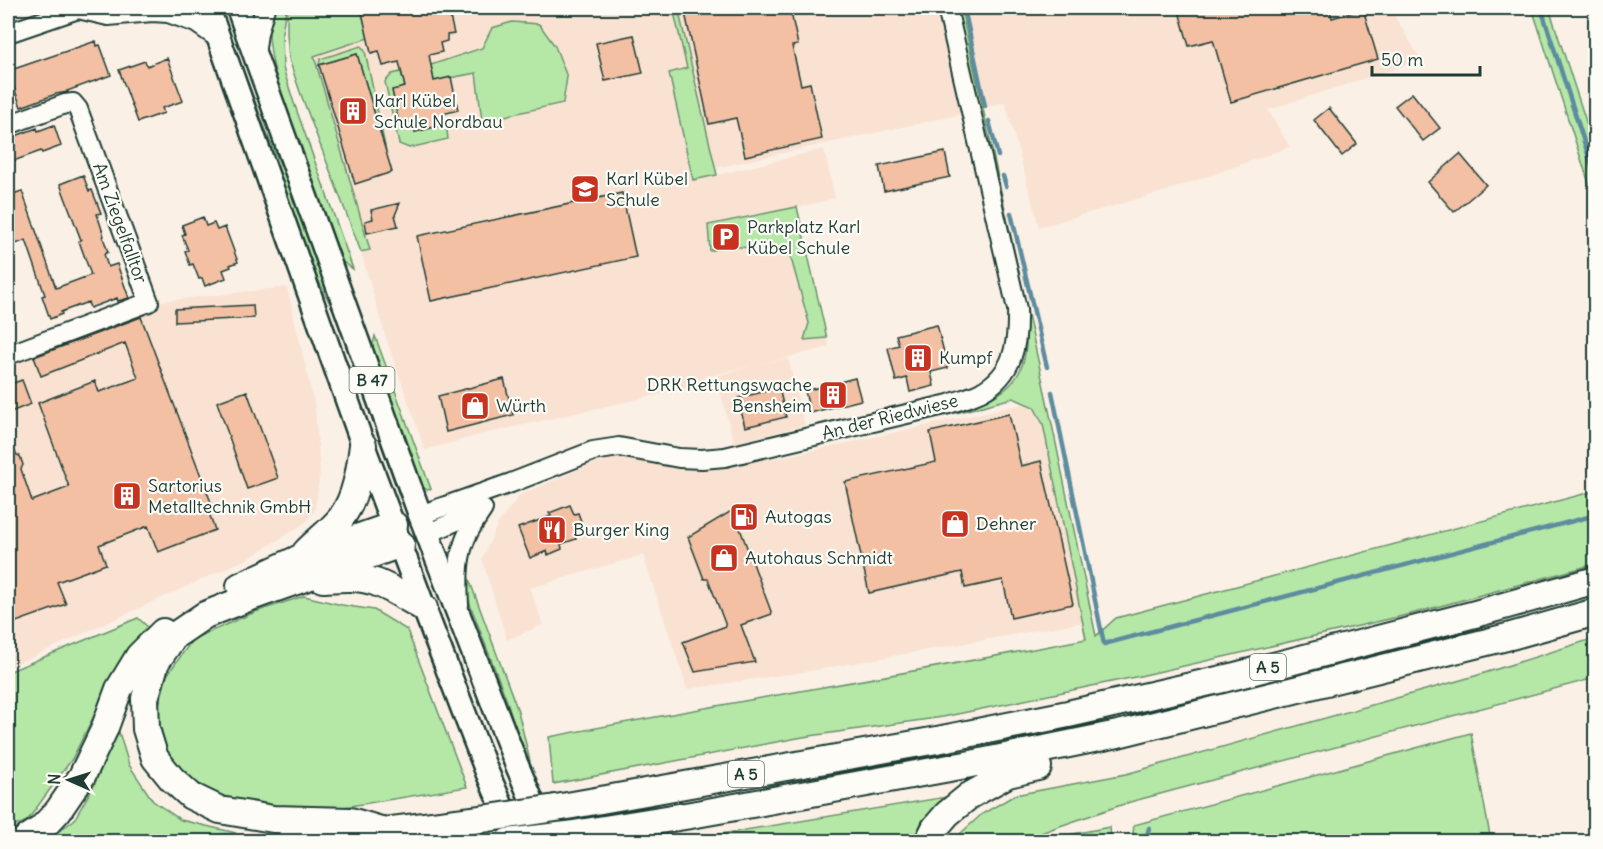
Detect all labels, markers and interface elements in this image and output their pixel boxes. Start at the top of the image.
scale bar [1372,39,1480,77]
text: 50 m [1381,48,1423,71]
place label: Karl Kübel Schule Nordbau [374,89,503,133]
building icon: Karl Kübel Schule Nordbau [337,95,369,127]
street label: Am Ziegelfalltor [88,159,153,287]
place label: Karl Kübel Schule [606,167,688,211]
school or university icon: Karl Kübel Schule [569,173,601,205]
place label: Parkplatz Karl Kübel Schule [747,215,860,259]
parking icon: Parkplatz Karl Kübel Schule [710,221,742,253]
building icon: Kumpf [902,342,934,374]
place label: Kumpf [939,346,993,369]
road number: B 47 [350,367,394,393]
place label: DRK Rettungswache Bensheim [647,373,812,417]
building icon: DRK Rettungswache Bensheim [817,379,849,411]
street label: An der Riedwiese [819,388,960,445]
shop icon: Würth [459,390,491,422]
place label: Würth [496,394,546,417]
place label: Sartorius Metalltechnik GmbH [148,474,311,518]
building icon: Sartorius Metalltechnik GmbH [111,480,143,512]
fuel station icon: Autogas [728,501,760,533]
place label: Autogas [765,505,832,528]
shop icon: Dehner [939,508,971,540]
place label: Dehner [976,512,1037,535]
restaurant icon: Burger King [536,514,568,546]
place label: Burger King [573,518,669,541]
shop icon: Autohaus Schmidt [708,542,740,574]
place label: Autohaus Schmidt [745,546,893,569]
road number: A 5 [1250,654,1286,680]
north arrow [39,750,99,810]
road number: A 5 [728,761,764,787]
text: N [44,773,64,785]

